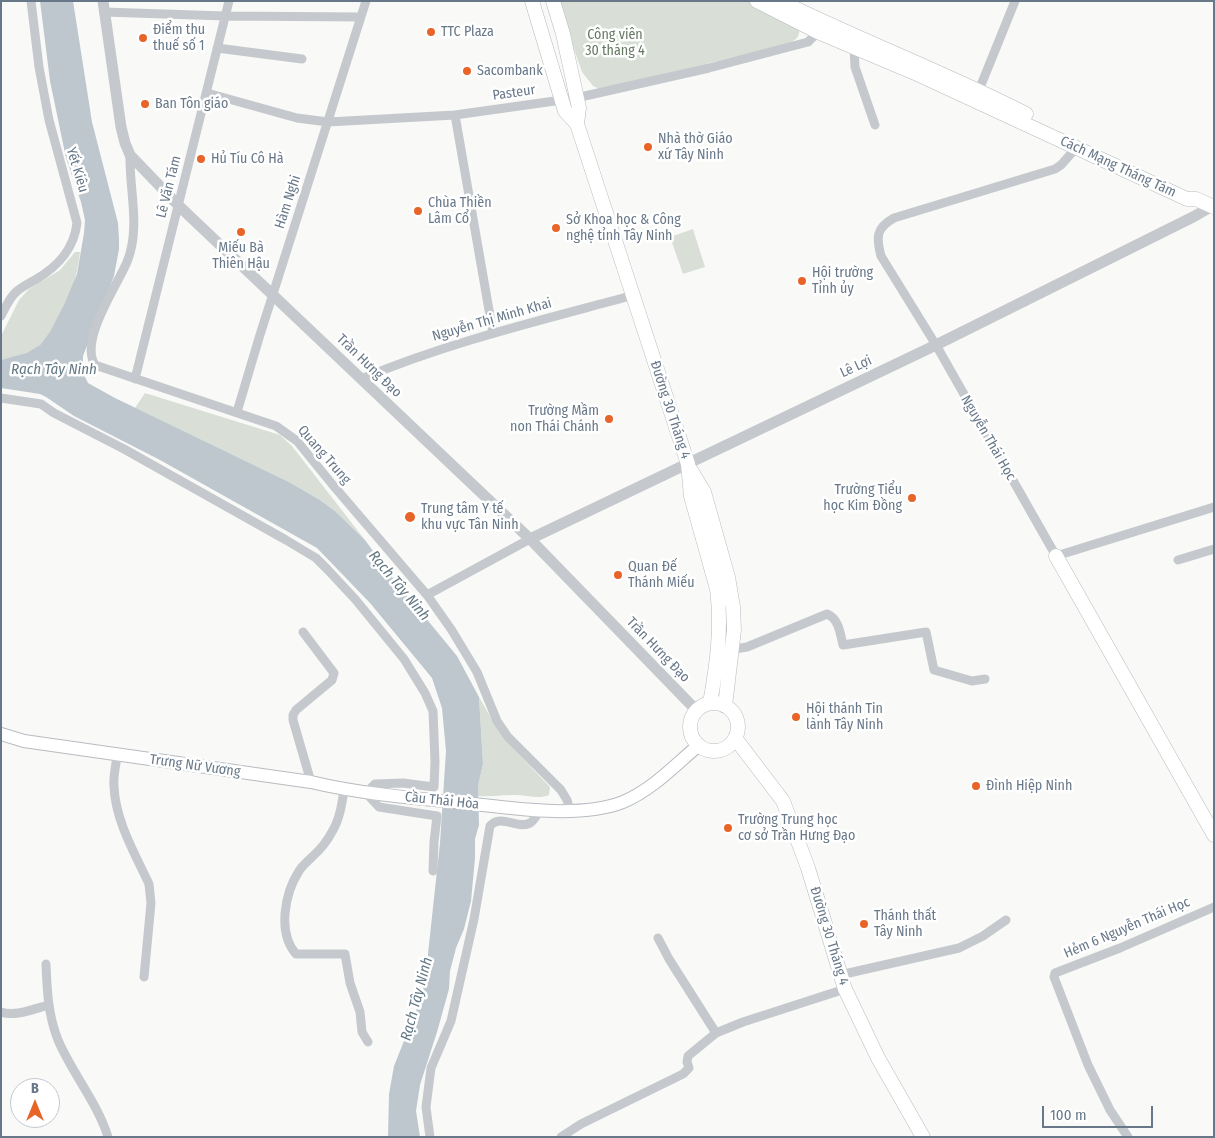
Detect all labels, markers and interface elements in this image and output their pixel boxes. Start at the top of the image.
place label: Điểm thu thuế số 1 [153,22,205,54]
place label: TTC Plaza [441,24,494,40]
marker: TTC Plaza [425,26,437,38]
park label: Công viên 30 tháng 4 [585,27,645,59]
marker: Điểm thu thuế số 1 [137,32,149,44]
place label: Sacombank [477,63,543,79]
marker: Sacombank [461,65,473,77]
street label: Pasteur [492,82,536,104]
place label: Ban Tôn giáo [155,96,228,112]
marker: Ban Tôn giáo [139,98,151,110]
place label: Nhà thờ Giáo xứ Tây Ninh [658,131,733,164]
street label: Cách Mạng Tháng Tám [1057,133,1179,201]
marker: Nhà thờ Giáo xứ Tây Ninh [642,141,654,153]
street label: Yết Kiêu [62,146,92,194]
place label: Hủ Tíu Cô Hà [211,151,284,167]
marker: Hủ Tíu Cô Hà [195,153,207,165]
street label: Lê Văn Tám [153,154,185,220]
street label: Hàm Nghi [271,173,305,231]
place label: Chùa Thiền Lâm Cổ [428,195,492,228]
marker: Chùa Thiền Lâm Cổ [412,205,424,217]
place label: Sở Khoa học & Công nghệ tỉnh Tây Ninh [566,212,681,244]
marker: Sở Khoa học & Công nghệ tỉnh Tây Ninh [550,222,562,234]
marker: Miếu Bà Thiên Hậu [235,226,247,238]
place label: Miếu Bà Thiên Hậu [212,240,270,272]
place label: Hội trường Tỉnh ủy [812,265,873,298]
marker: Hội trường Tỉnh ủy [796,275,808,287]
street label: Nguyễn Thị Minh Khai [430,295,554,345]
street label: Trần Hưng Đạo [333,331,405,401]
street label: Lê Lợi [837,352,875,382]
street label: Đường 30 Tháng 4 [646,359,694,461]
water label: Rạch Tây Ninh [11,361,97,379]
street label: Nguyễn Thái Học [957,392,1019,484]
place label: Trường Mầm non Thái Chánh [510,403,599,436]
marker: Trường Mầm non Thái Chánh [603,413,615,425]
street label: Quang Trung [294,422,354,488]
place label: Trường Tiểu học Kim Đồng [823,482,902,514]
marker: Trường Tiểu học Kim Đồng [906,492,918,504]
place label: Trung tâm Y tế khu vực Tân Ninh [421,501,519,534]
marker: Trung tâm Y tế khu vực Tân Ninh [403,510,417,524]
water label: Rạch Tây Ninh [365,547,433,625]
place label: Quan Đế Thánh Miếu [628,559,694,592]
marker: Quan Đế Thánh Miếu [612,569,624,581]
street label: Trần Hưng Đạo [623,614,693,686]
place label: Hội thánh Tin lành Tây Ninh [806,701,883,734]
marker: Hội thánh Tin lành Tây Ninh [790,711,802,723]
street label: Trưng Nữ Vương [149,751,241,781]
place label: Đình Hiệp Ninh [986,778,1072,794]
marker: Đình Hiệp Ninh [970,780,982,792]
street label: Cầu Thái Hòa [404,789,480,813]
place label: Trường Trung học cơ sở Trần Hưng Đạo [738,812,855,844]
marker: Trường Trung học cơ sở Trần Hưng Đạo [722,822,734,834]
street label: Đường 30 Tháng 4 [806,885,852,987]
street label: Hẻm 6 Nguyễn Thái Học [1062,894,1192,962]
place label: Thánh thất Tây Ninh [874,908,936,940]
marker: Thánh thất Tây Ninh [858,918,870,930]
water label: Rạch Tây Ninh [397,955,437,1043]
north arrow [10,1078,60,1128]
text: B [31,1080,39,1097]
scale bar [1045,1096,1156,1128]
text: 100 m [1050,1106,1087,1124]

